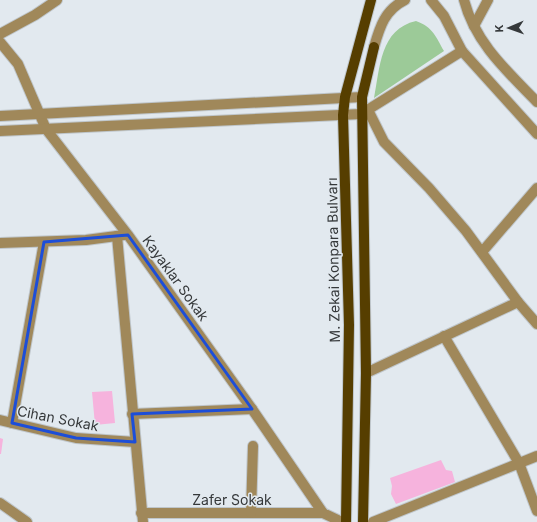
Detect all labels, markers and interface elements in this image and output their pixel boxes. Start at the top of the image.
north arrow [489,8,529,48]
text: K [492,24,506,33]
street label: M. Zekai Konpara Bulvarı [323,177,343,343]
street label: Kayaklar Sokak [139,232,213,324]
street label: Cihan Sokak [16,402,100,434]
street label: Zafer Sokak [192,491,272,508]

